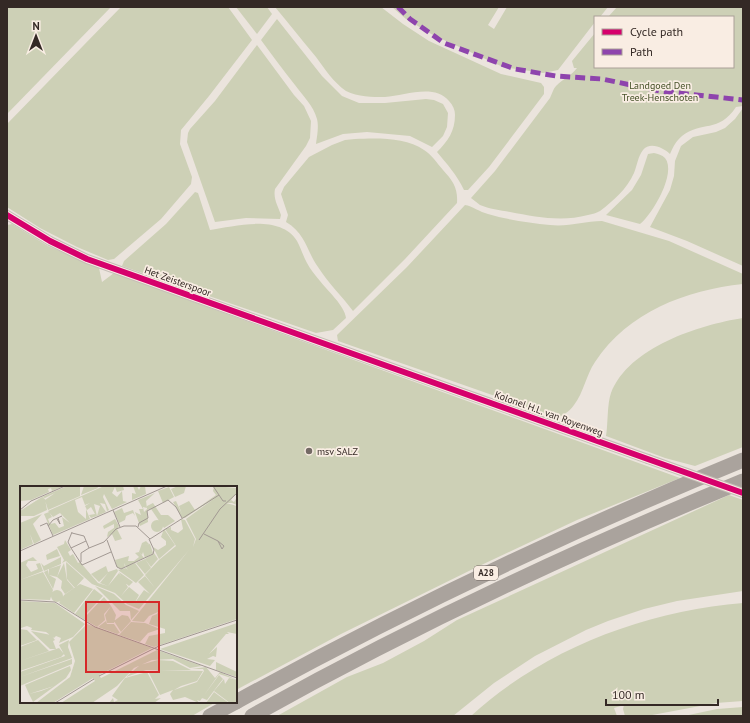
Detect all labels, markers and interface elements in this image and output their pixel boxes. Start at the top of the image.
north arrow [16,16,56,56]
legend [594,16,734,68]
text: N [32,19,40,33]
text: Cycle path [630,24,683,39]
text: Path [630,44,653,59]
park label: Landgoed Den Treek-Henschoten [622,79,698,104]
street label: Het Zeisterspoor [143,263,214,300]
street label: Kolonel H.L. van Royenweg [493,388,605,439]
place label: msv SALZ [317,445,358,458]
marker: msv SALZ [304,446,314,456]
inset map [20,486,237,703]
road number: A28 [474,566,498,580]
scale bar [606,681,718,707]
text: 100 m [612,687,645,702]

